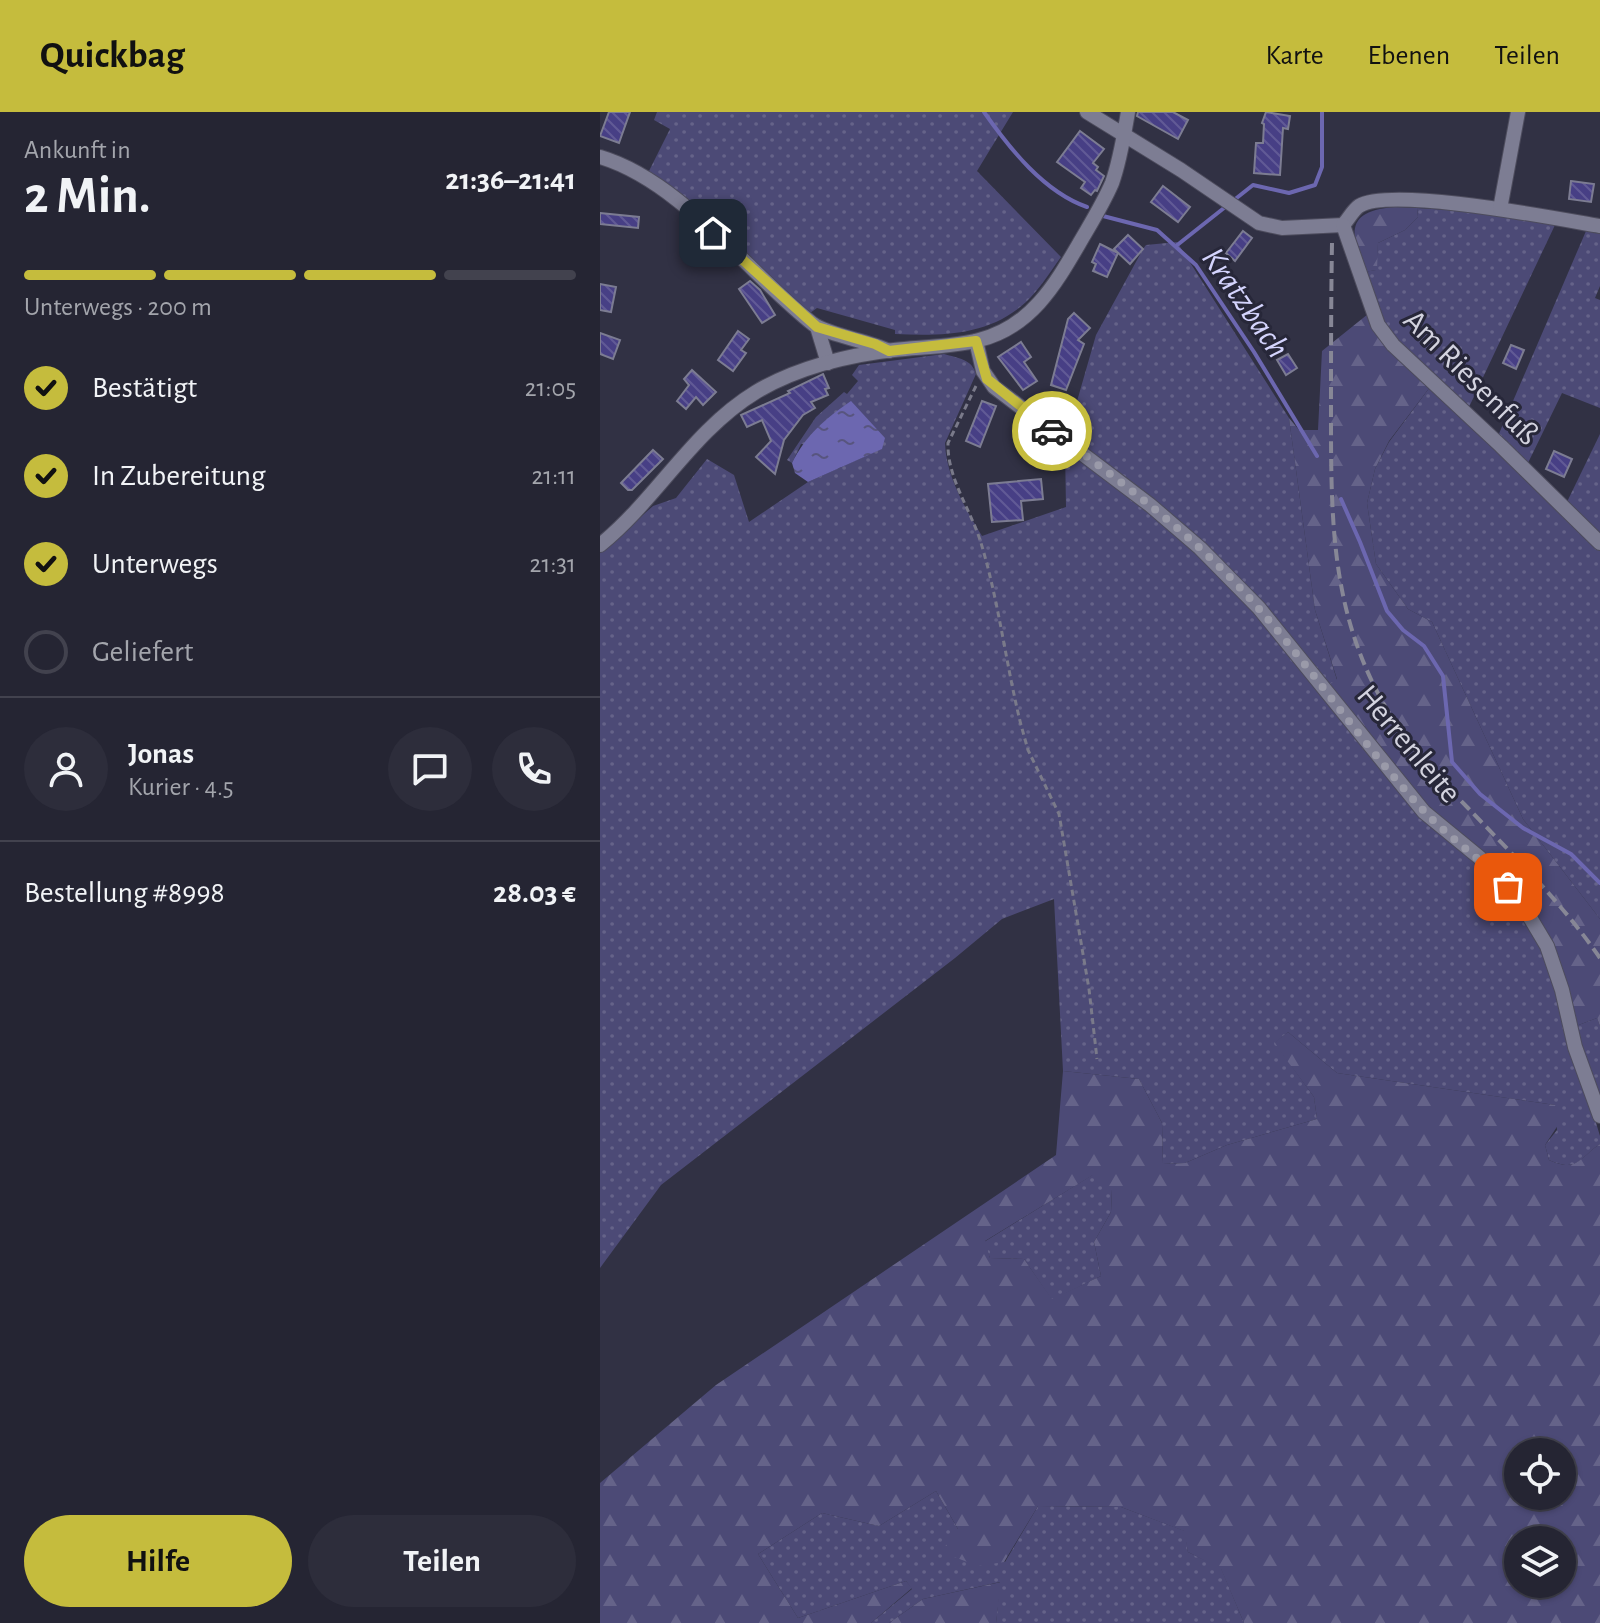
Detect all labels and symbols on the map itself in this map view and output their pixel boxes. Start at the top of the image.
pin [679,199,747,267]
water label: Kratzbach [1195,242,1295,364]
street label: Am Riesenfuß [1398,304,1544,450]
courier [1012,391,1092,471]
street label: Herrenleite [1351,679,1467,809]
pin [1474,853,1542,921]

